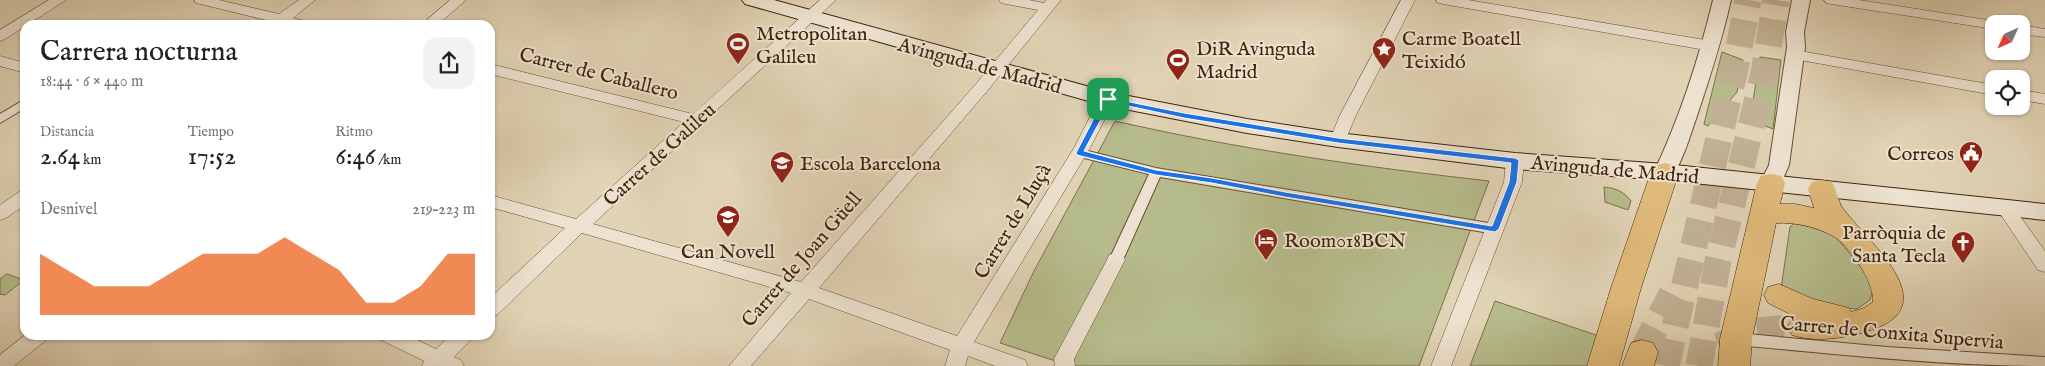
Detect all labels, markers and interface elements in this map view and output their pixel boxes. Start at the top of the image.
north arrow [1985,15,2030,60]
map controls [1985,15,2030,115]
place label: Metropolitan Galileu [756,22,868,70]
place label: Carme Boatell Teixidó [1402,27,1521,75]
sports icon: Metropolitan Galileu [725,31,751,65]
street label: Avinguda de Madrid [894,32,1065,100]
text: Carrera nocturna [40,35,237,70]
place icon: Carme Boatell Teixidó [1371,36,1397,70]
button: share [423,37,475,89]
place label: DiR Avinguda Madrid [1196,37,1316,85]
street label: Carrer de Caballero [516,43,681,106]
sports icon: DiR Avinguda Madrid [1165,47,1191,81]
button: locate [1985,70,2030,115]
text: 18:44 · 6 × 440 m [40,72,143,92]
pin [1087,78,1129,120]
icon: arrive [1094,85,1122,113]
street label: Carrer de Galileu [598,98,722,212]
text: Distancia [40,123,94,141]
text: Tiempo [188,123,234,141]
text: Ritmo [335,123,373,141]
public building icon: Correos [1958,140,1984,174]
text: 2.64 [40,141,80,173]
text: 17:52 [188,141,236,173]
text: 6:46 [335,141,375,173]
place label: Correos [1887,142,1954,167]
school or university icon: Escola Barcelona [769,150,795,184]
text: km [80,151,101,169]
text: /km [375,151,401,169]
street label: Avinguda de Madrid [1529,151,1700,190]
place label: Escola Barcelona [800,152,941,177]
street label: Carrer de Lluçà [969,159,1058,284]
street label: Carrer de Joan Güell [737,187,868,333]
text: Desnivel [40,200,97,220]
text: 219–223 m [412,200,475,220]
school or university icon: Can Novell [715,204,741,238]
place label: Parròquia de Santa Tecla [1842,221,1946,269]
hotel icon: Room018BCN [1253,227,1279,261]
place label: Room018BCN [1284,229,1406,254]
church icon: Parròquia de Santa Tecla [1950,230,1976,264]
place label: Can Novell [681,240,776,265]
street label: Carrer de Conxita Supervia [1779,311,2005,356]

